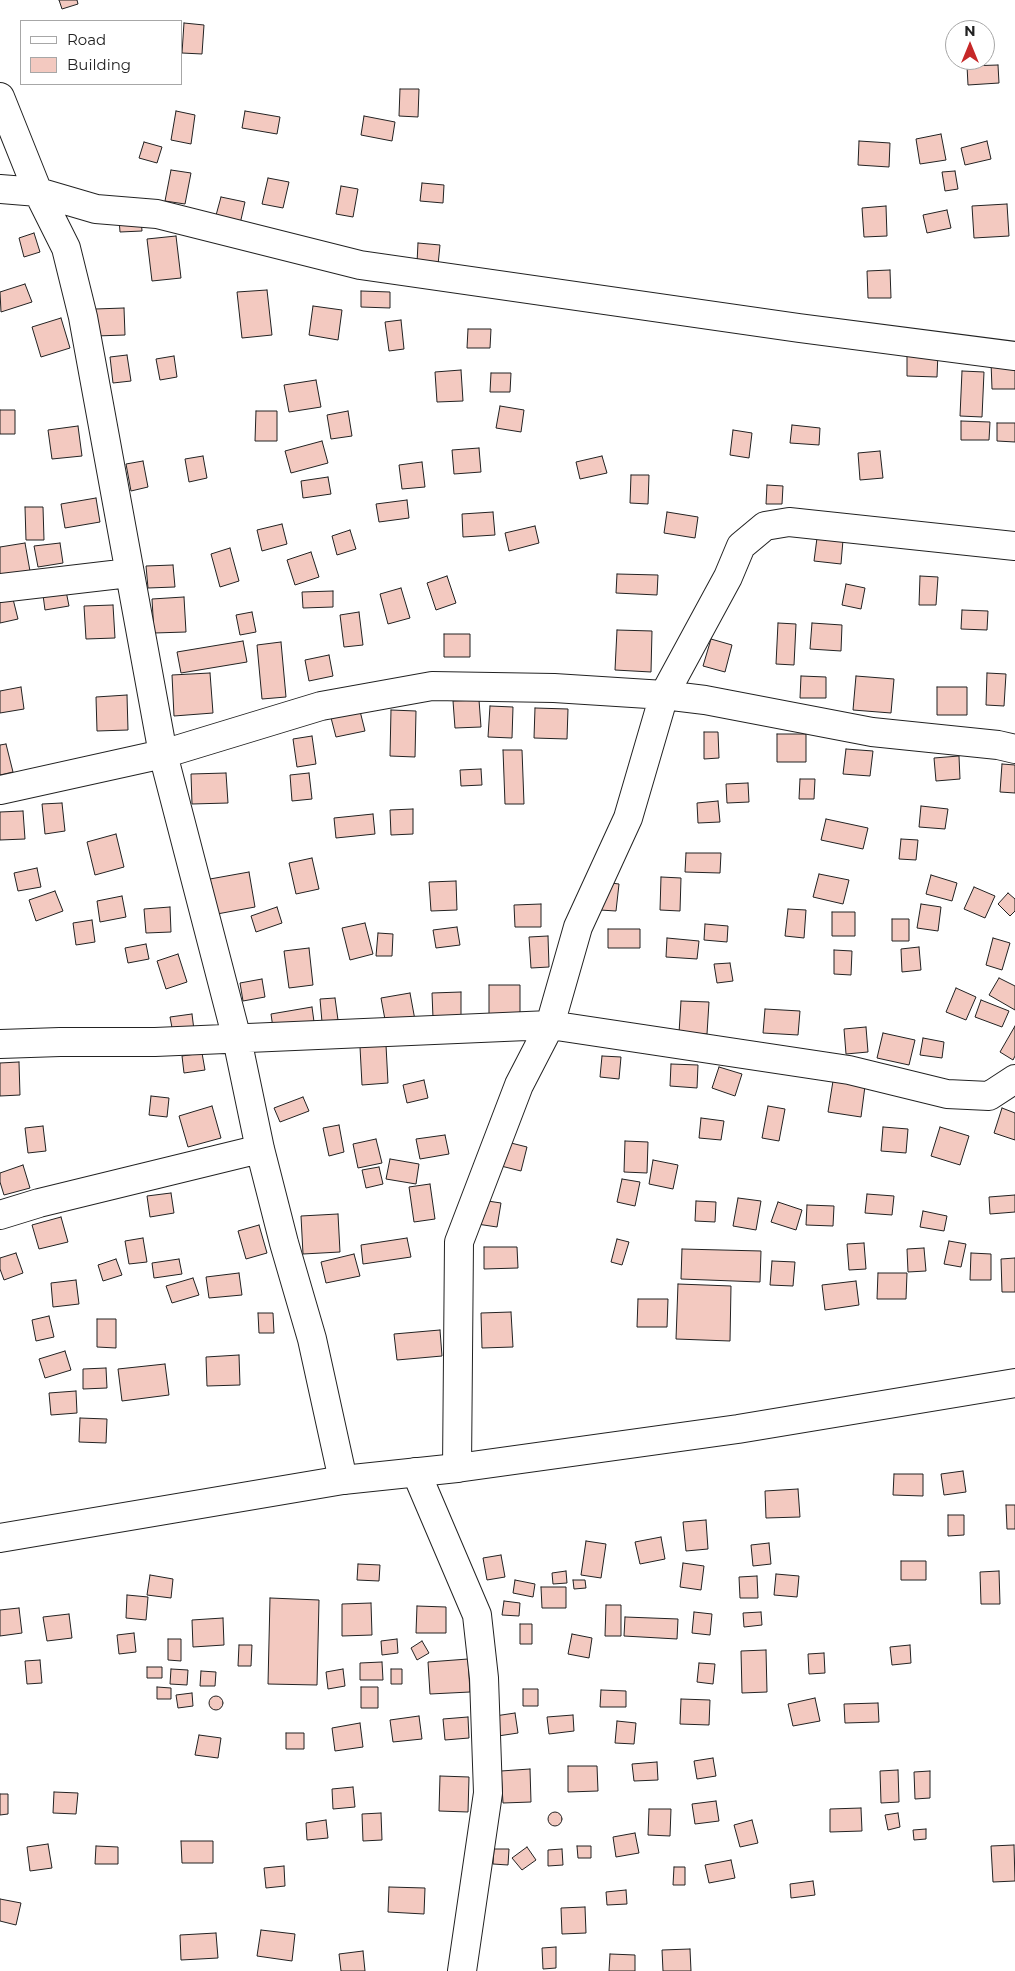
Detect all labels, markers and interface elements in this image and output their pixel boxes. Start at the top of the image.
legend [20,20,182,85]
north arrow [945,20,995,70]
text: N [964,22,976,40]
text: Road [67,30,106,49]
text: Building [67,55,131,74]

